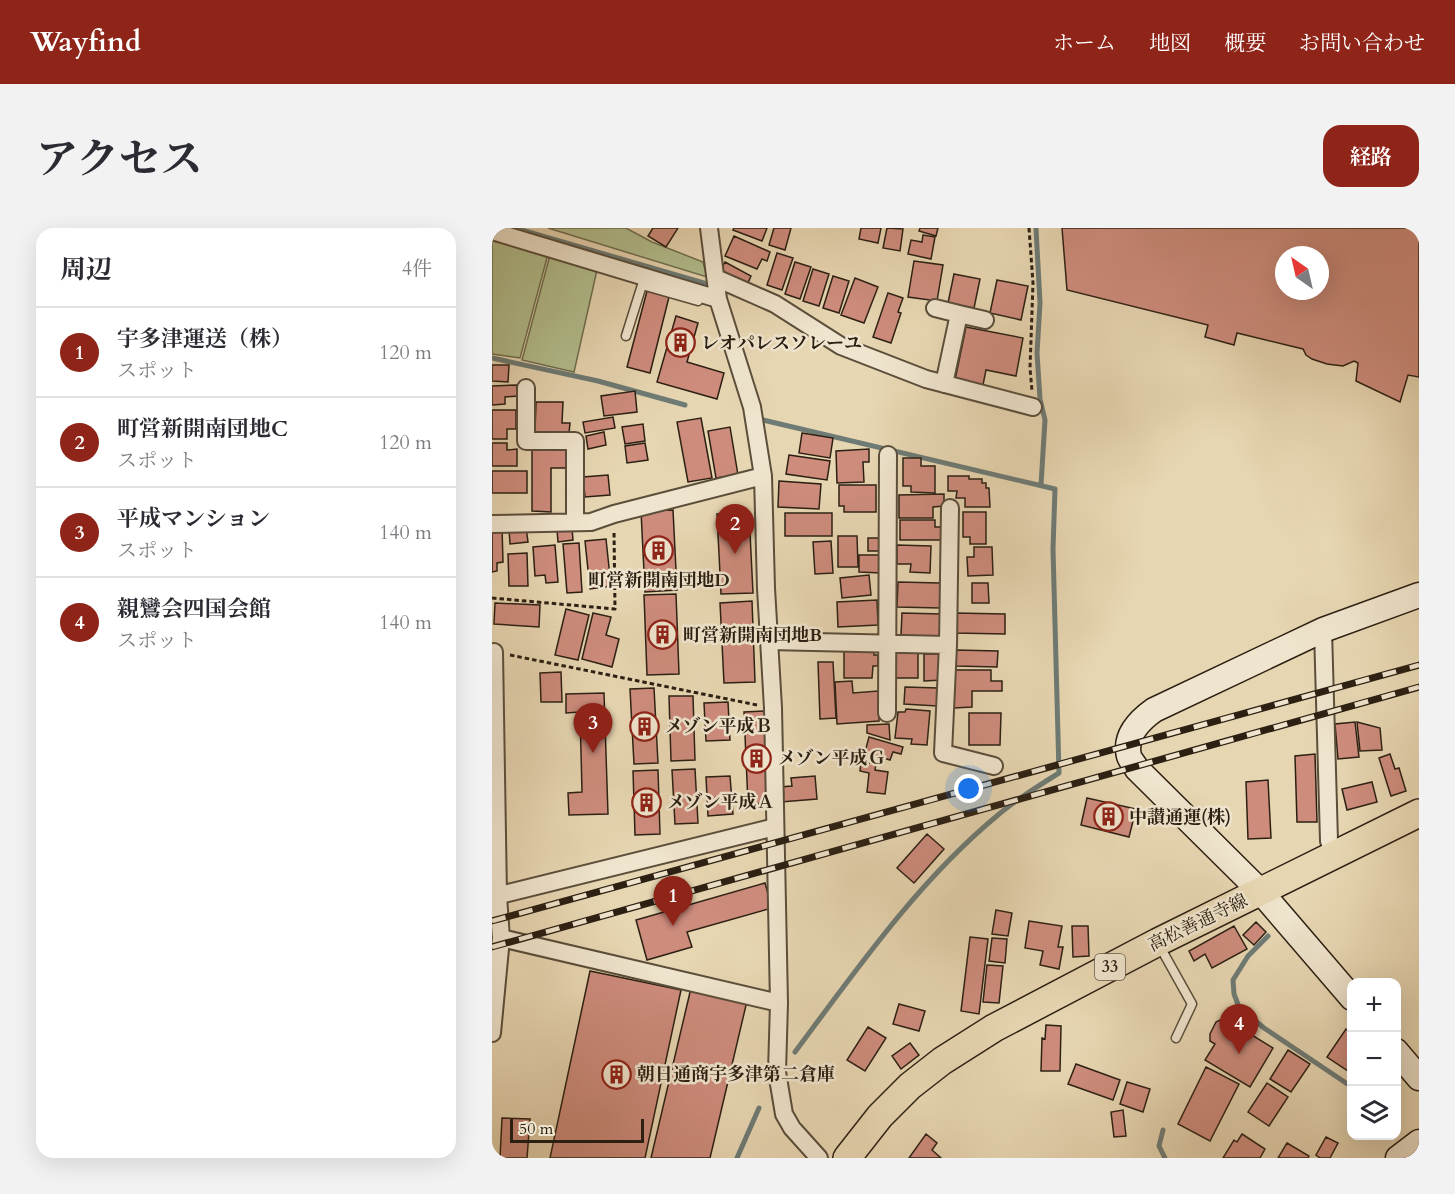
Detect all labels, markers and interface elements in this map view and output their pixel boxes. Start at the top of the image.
text: Wayfind [30,23,141,61]
text: ホーム [1053,29,1116,58]
text: 地図 [1149,29,1191,58]
text: 概要 [1224,29,1266,58]
text: お問い合わせ [1299,29,1425,58]
button: 経路 [1323,125,1419,187]
text: アクセス [36,131,203,188]
north arrow [1275,246,1329,300]
text: 周辺 [60,252,112,287]
text: 4件 [402,255,432,282]
text: 宇多津運送（株） [117,324,293,354]
building icon: レオパレスソレーユ [664,327,696,359]
place label: レオパレスソレーユ [701,331,862,356]
text: 1 [74,339,85,366]
text: 120 m [379,339,432,366]
text: スポット [117,357,197,384]
text: 町営新開南団地C [117,414,288,444]
text: 2 [74,429,85,456]
text: 120 m [379,429,432,456]
text: スポット [117,447,197,474]
text: 平成マンション [117,504,270,534]
pin: 2 [716,504,754,554]
text: 3 [74,519,85,546]
text: 140 m [379,519,432,546]
building icon: 町営新開南団地D [643,535,675,567]
text: スポット [117,537,197,564]
place label: 町営新開南団地D [588,568,730,593]
text: 親鸞会四国会館 [117,594,271,624]
text: 4 [74,609,85,636]
text: 140 m [379,609,432,636]
building icon: 町営新開南団地B [646,619,678,651]
place label: 町営新開南団地B [683,623,822,648]
text: スポット [117,627,197,654]
pin: 3 [574,704,612,753]
building icon: メゾン平成Ｂ [628,710,660,742]
place label: メゾン平成Ｂ [665,714,772,739]
building icon: メゾン平成Ｇ [741,742,773,774]
place label: メゾン平成Ｇ [778,746,885,771]
your location [954,774,983,803]
building icon: メゾン平成Ａ [630,786,662,818]
place label: メゾン平成Ａ [667,790,774,815]
building icon: 中讃通運(株) [1092,801,1124,833]
place label: 中讃通運(株) [1129,805,1231,830]
pin: 1 [654,876,693,926]
street label: 高松善通寺線 [1144,888,1252,958]
road number: 33 [1095,954,1125,980]
map controls [1347,978,1401,1140]
button: + [1347,978,1401,1032]
pin: 4 [1220,1004,1258,1054]
button: − [1347,1032,1401,1086]
building icon: 朝日通商宇多津第二倉庫 [600,1058,632,1090]
place label: 朝日通商宇多津第二倉庫 [637,1062,835,1087]
button: layers [1347,1086,1401,1140]
scale bar [510,1116,644,1144]
text: 50 m [519,1118,553,1140]

